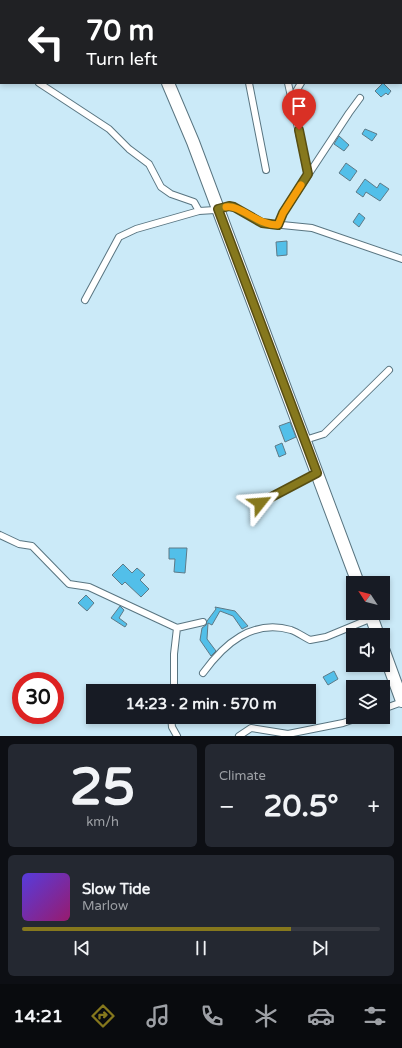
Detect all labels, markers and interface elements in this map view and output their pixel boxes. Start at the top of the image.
text: 70 m [86,14,154,48]
icon: left [20,16,72,68]
text: Turn left [86,48,158,70]
pin [282,89,316,130]
icon: arrive [288,95,310,117]
position arrow [239,482,281,524]
north arrow [346,576,390,620]
map controls [346,576,390,724]
button: sound [346,628,390,672]
speed limit sign: 30 [12,672,64,724]
button: layers [346,680,390,724]
text: 14:23 · 2 min · 570 m [126,695,276,713]
text: 25 [70,756,135,819]
text: Climate [219,768,266,784]
text: 20.5° [264,788,339,825]
text: − [219,794,235,820]
text: + [368,794,380,820]
text: km/h [86,814,119,830]
text: Slow Tide [82,880,150,898]
text: Marlow [82,898,128,914]
icon: previous [71,937,93,959]
icon: pause [190,937,212,959]
icon: next [309,937,331,959]
icon: directions [89,1002,117,1030]
icon: music [144,1002,172,1030]
icon: phone [198,1002,226,1030]
icon: climate [252,1002,280,1030]
icon: car [307,1002,335,1030]
icon: filters [361,1002,389,1030]
text: 14:21 [13,1005,63,1027]

